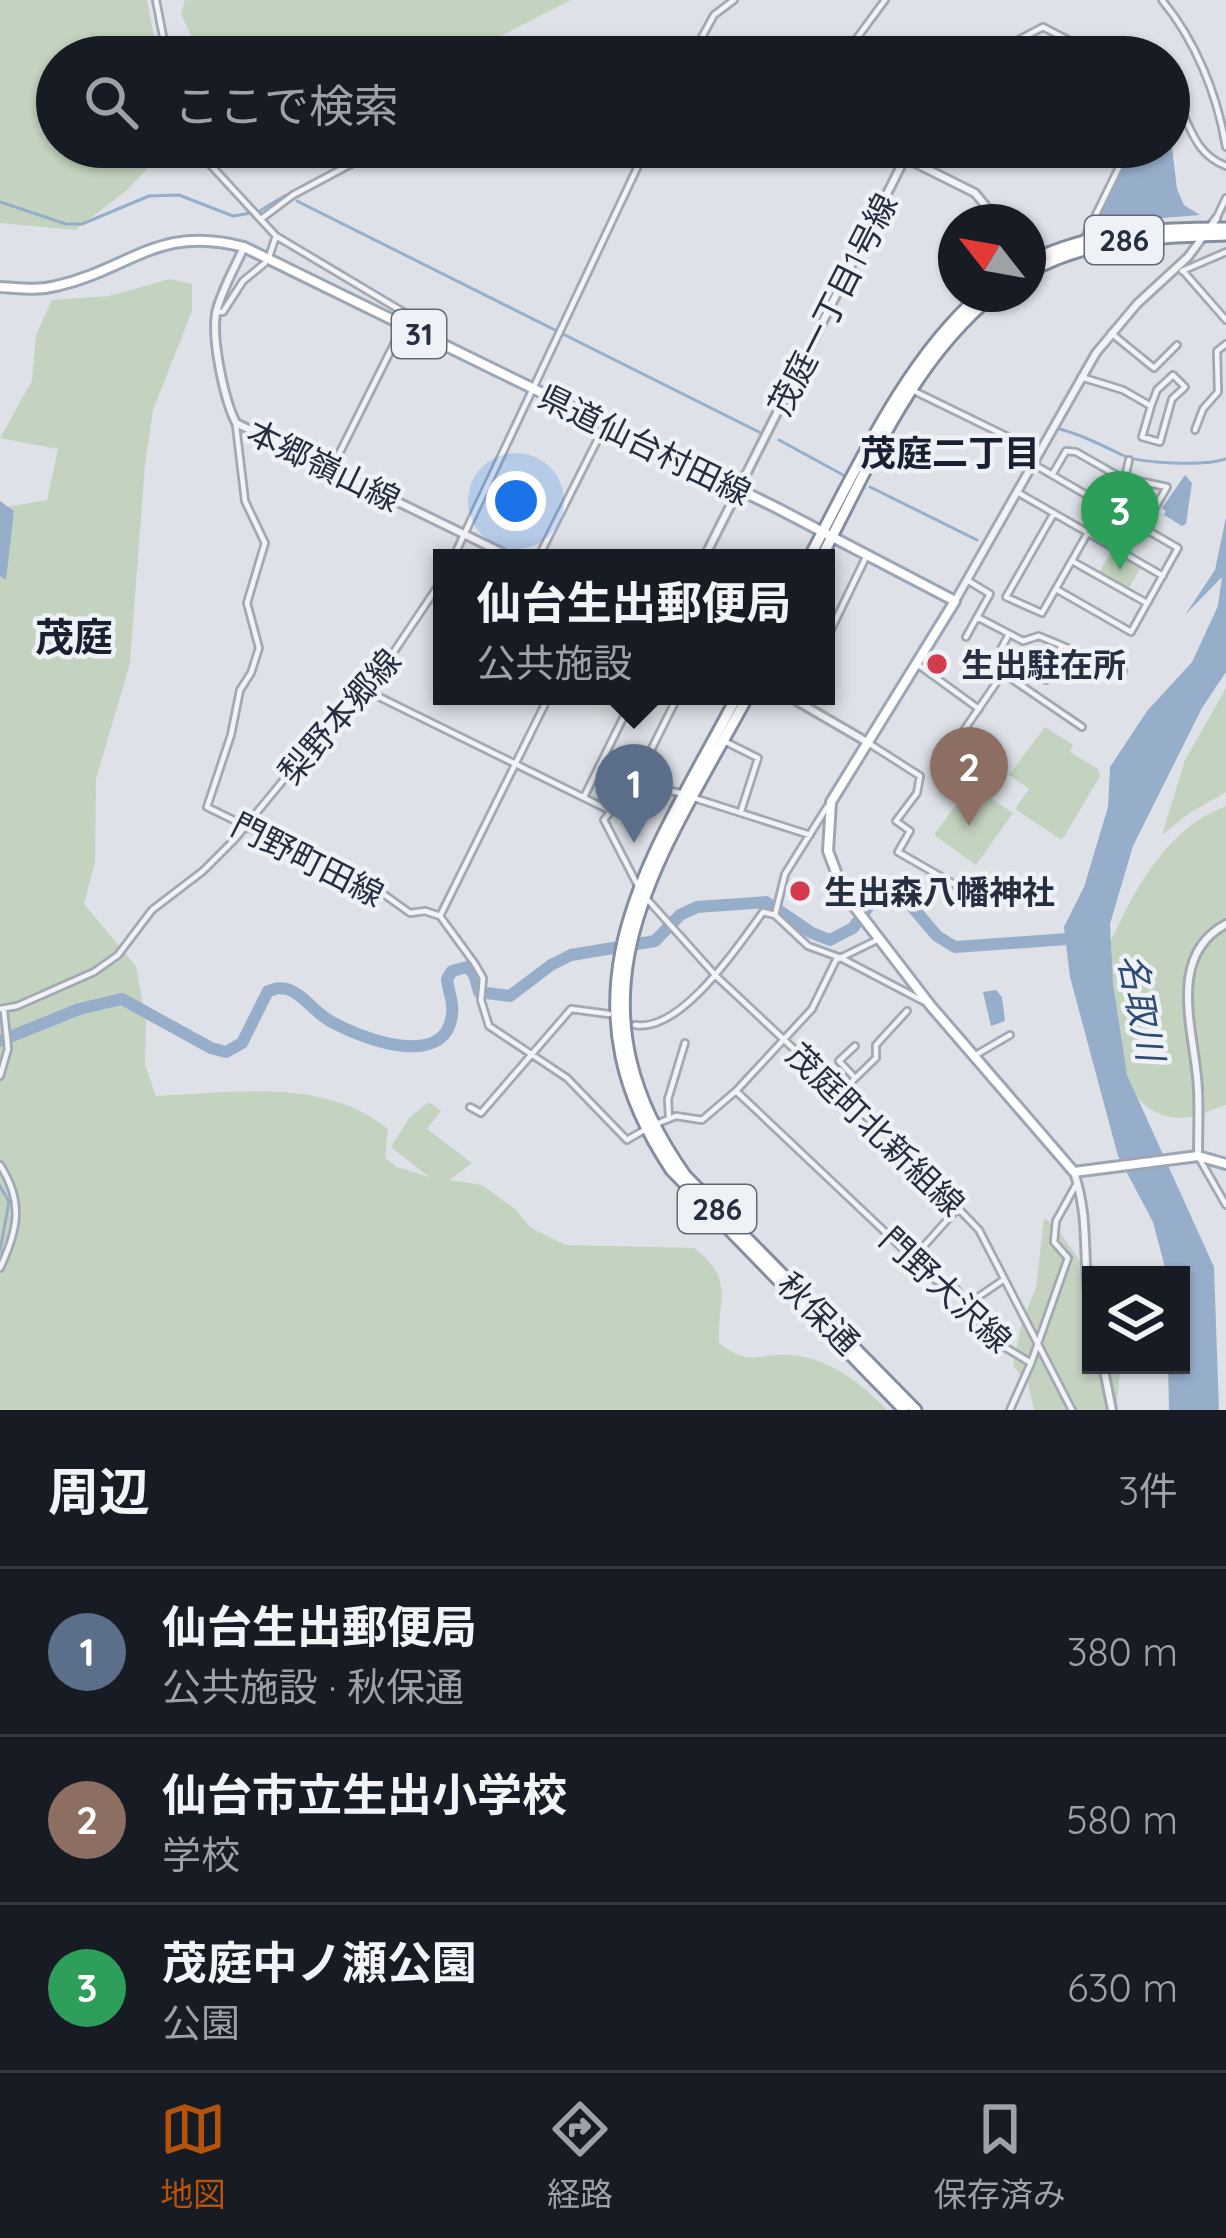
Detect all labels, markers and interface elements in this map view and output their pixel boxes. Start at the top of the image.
search box [36,36,1190,168]
icon: search [78,69,144,135]
text: ここで検索 [174,77,399,133]
street label: 茂庭一丁目1号線 [759,186,905,422]
north arrow [938,204,1046,312]
road number: 286 [1085,216,1163,264]
road number: 31 [392,310,446,358]
street label: 県道仙台村田線 [532,375,758,513]
street label: 本郷嶺山線 [241,410,407,520]
district label: 茂庭二丁目 [860,430,1040,475]
your location [486,471,546,531]
pin: 3 [1081,471,1159,570]
popup [433,549,835,705]
text: 仙台生出郵便局 [476,574,792,630]
district label: 茂庭 [35,612,113,661]
text: 公共施設 [476,638,633,687]
street label: 梨野本郷線 [269,640,409,792]
place label: 生出駐在所 [961,644,1126,685]
marker: 生出駐在所 [924,651,950,677]
pin: 2 [930,727,1008,826]
pin: 1 [595,744,673,843]
street label: 門野町田線 [225,803,391,915]
place label: 生出森八幡神社 [824,871,1055,912]
marker: 生出森八幡神社 [787,878,813,904]
water label: 名取川 [1110,950,1175,1068]
street label: 茂庭町北新組線 [779,1034,973,1224]
road number: 286 [678,1185,756,1233]
street label: 門野大沢線 [872,1218,1020,1360]
street label: 秋保通 [770,1264,868,1362]
map controls [1082,1266,1190,1374]
button: layers [1082,1266,1190,1374]
text: 周辺 [48,1459,150,1523]
text: 3件 [1119,1466,1178,1515]
text: 仙台生出郵便局 [162,1598,477,1654]
text: 1 [79,1627,95,1676]
text: 380 m [1067,1627,1178,1676]
text: 公共施設 · 秋保通 [162,1662,464,1711]
text: 仙台市立生出小学校 [162,1766,567,1822]
text: 2 [76,1795,98,1844]
text: 580 m [1066,1795,1178,1844]
text: 学校 [162,1830,240,1879]
text: 茂庭中ノ瀬公園 [162,1934,477,1990]
text: 3 [77,1963,97,2012]
text: 630 m [1067,1963,1178,2012]
text: 公園 [162,1998,240,2047]
tab: 地図 [160,2096,226,2216]
tab: 経路 [547,2096,613,2216]
tab: 保存済み [934,2096,1066,2216]

